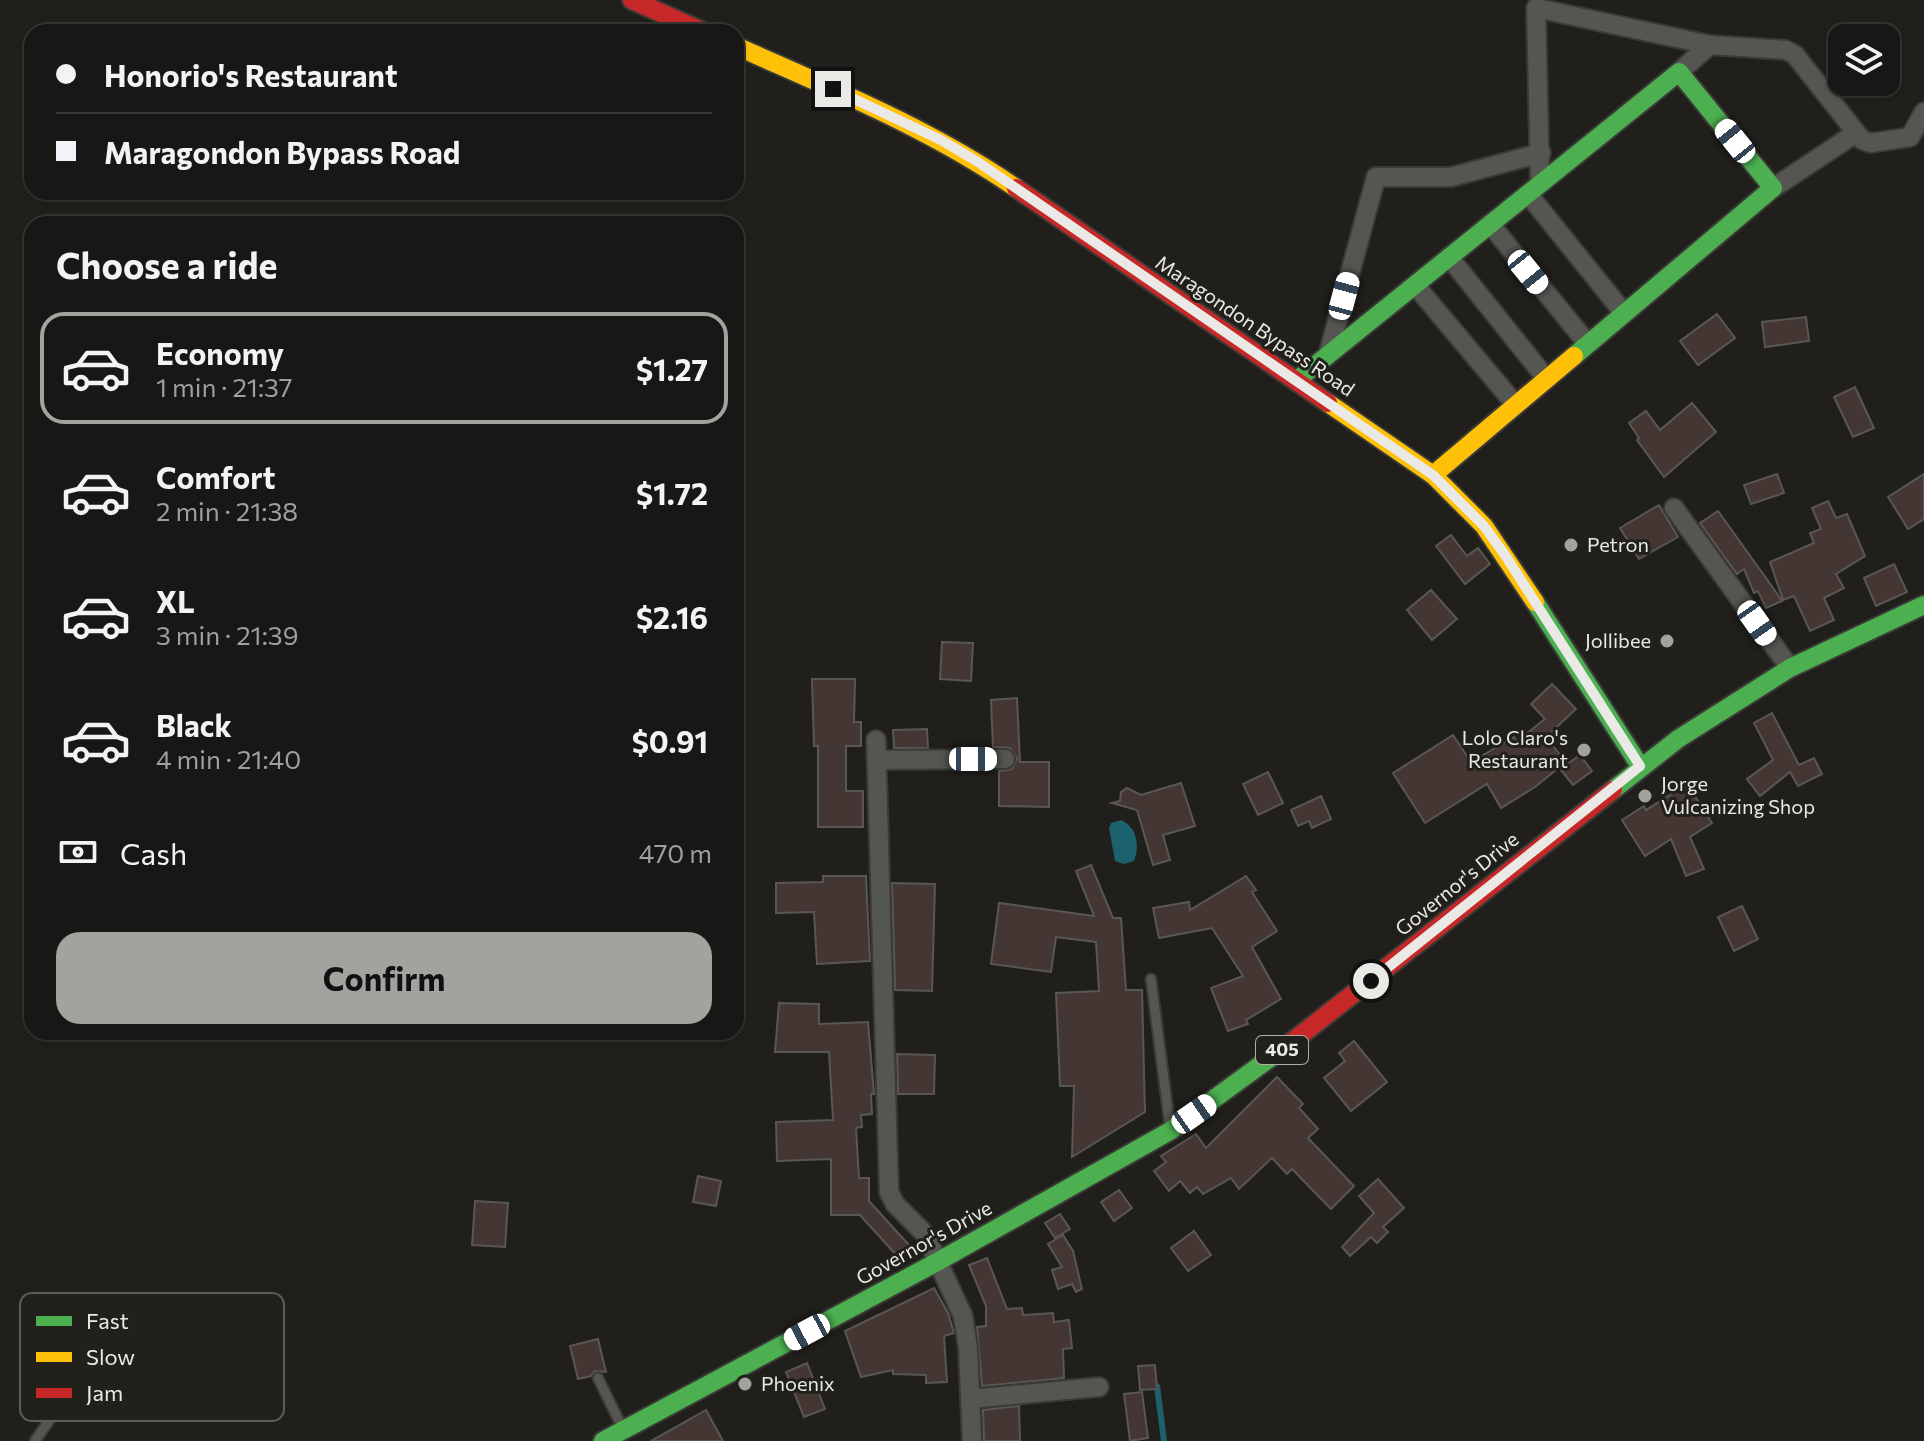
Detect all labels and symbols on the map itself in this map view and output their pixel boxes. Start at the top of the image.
route end [815,71,851,107]
car [1711,115,1759,167]
car [1504,246,1552,298]
street label: Maragondon Bypass Road [1152,250,1360,401]
car [1326,270,1362,322]
place label: Petron [1587,532,1649,556]
marker: Petron [1562,536,1580,554]
car [1733,596,1781,650]
place label: Jollibee [1585,628,1651,652]
marker: Jollibee [1658,632,1676,650]
place label: Lolo Claro's Restaurant [1462,725,1568,772]
marker: Lolo Claro's Restaurant [1575,741,1593,759]
car [949,747,997,771]
place label: Jorge Vulcanizing Shop [1661,771,1815,818]
marker: Jorge Vulcanizing Shop [1636,787,1654,805]
street label: Governor's Drive [1390,826,1523,940]
route start [1353,963,1389,999]
road number: 405 [1256,1036,1308,1064]
car [1167,1090,1221,1138]
street label: Governor's Drive [851,1195,996,1289]
legend [20,1293,284,1421]
text: Fast [86,1307,129,1334]
car [780,1310,834,1354]
text: Slow [86,1343,135,1370]
place label: Phoenix [761,1371,835,1395]
marker: Phoenix [736,1375,754,1393]
text: Jam [86,1379,123,1406]

